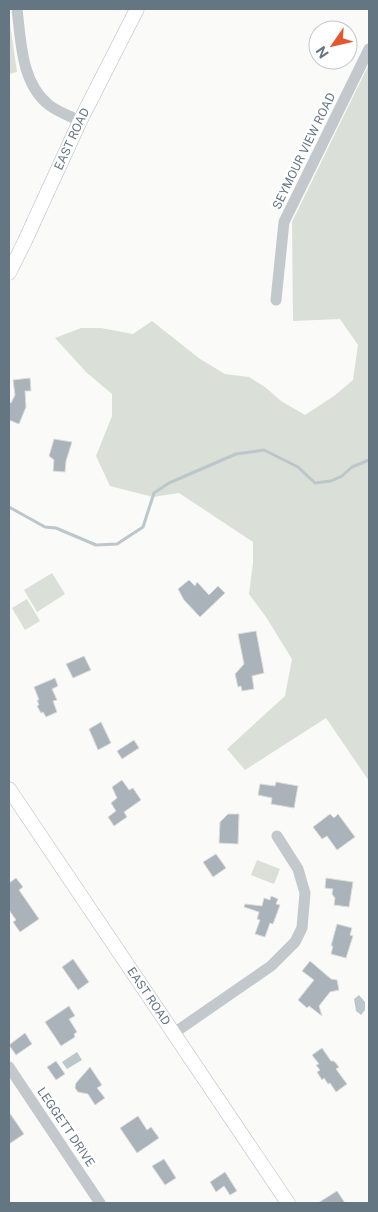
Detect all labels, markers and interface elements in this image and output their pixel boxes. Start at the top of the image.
north arrow [308,20,358,70]
text: N [313,43,332,61]
street label: SEYMOUR VIEW ROAD [270,90,338,212]
street label: EAST ROAD [51,106,92,172]
street label: EAST ROAD [124,965,173,1028]
street label: LEGGETT DRIVE [34,1085,98,1169]

